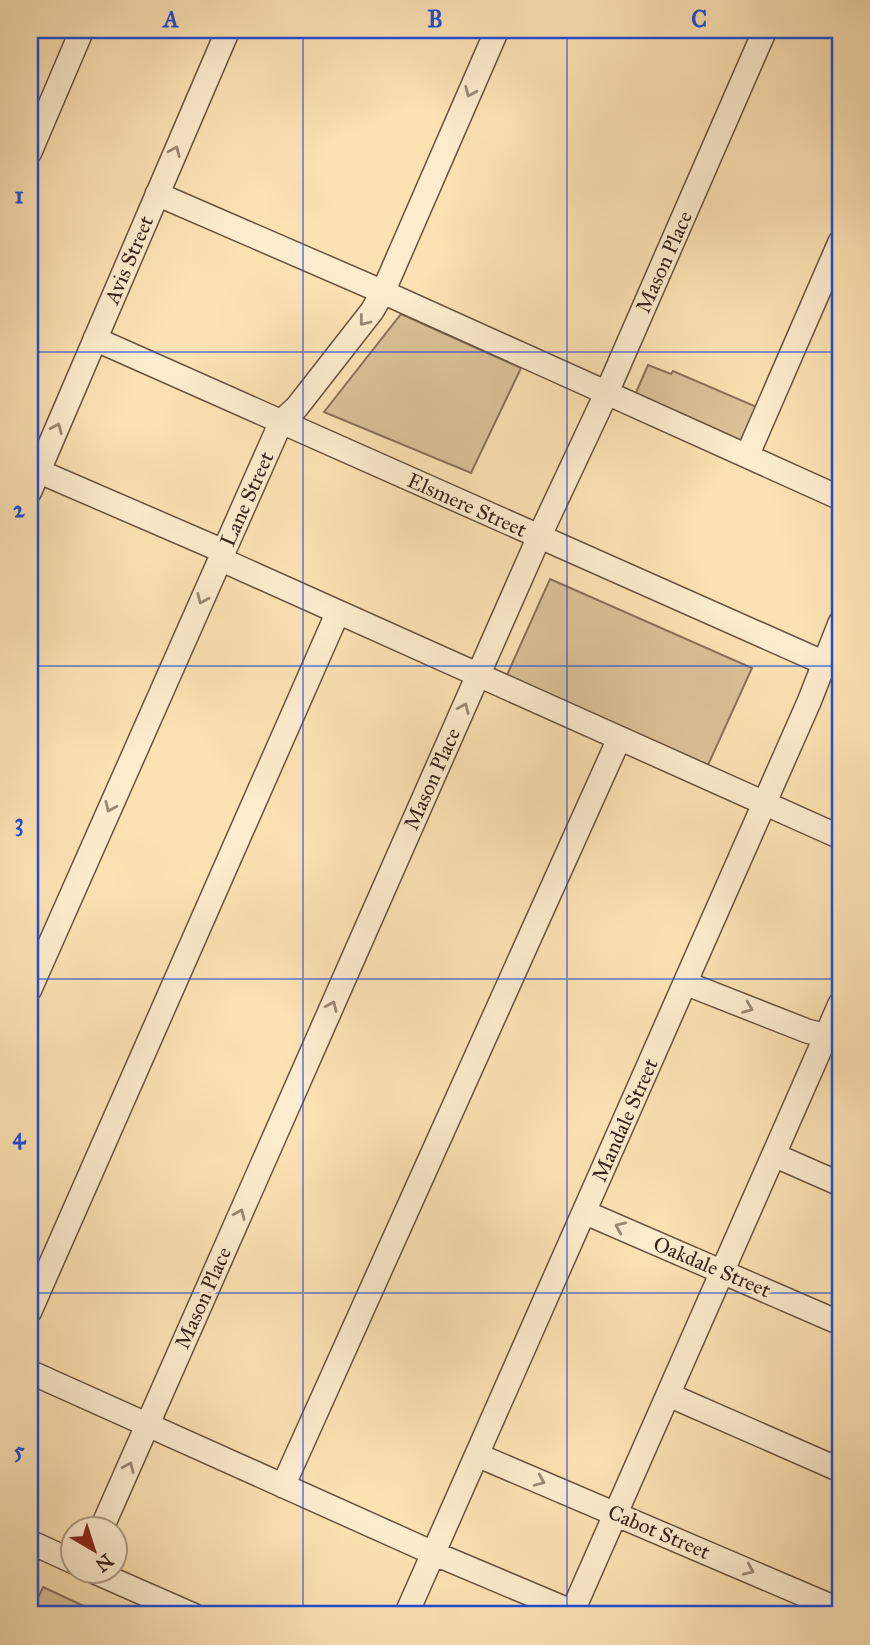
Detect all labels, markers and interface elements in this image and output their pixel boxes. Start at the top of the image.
text: A [161,5,179,33]
text: B [427,5,443,33]
text: C [691,5,707,33]
one-way arrow [464,85,478,98]
one-way arrow [167,146,181,158]
text: 1 [14,181,24,209]
street label: Mason Place [630,207,698,317]
street label: Avis Street [98,211,159,309]
one-way arrow [360,313,373,325]
one-way arrow [49,423,63,435]
street label: Lane Street [215,447,280,551]
street label: Elsmere Street [403,467,531,543]
text: 2 [13,495,25,523]
one-way arrow [196,592,210,604]
one-way arrow [456,703,470,715]
street label: Mason Place [398,724,466,834]
one-way arrow [104,800,118,812]
text: 3 [14,808,24,837]
one-way arrow [742,1000,754,1014]
one-way arrow [324,1001,338,1013]
street label: Mandale Street [586,1054,664,1186]
text: 4 [13,1122,27,1150]
one-way arrow [232,1209,246,1221]
one-way arrow [615,1221,628,1235]
street label: Oakdale Street [649,1231,775,1304]
street label: Mason Place [169,1243,237,1353]
text: 5 [14,1436,25,1464]
one-way arrow [121,1462,135,1474]
one-way arrow [533,1473,545,1487]
street label: Cabot Street [604,1499,714,1565]
north arrow [60,1516,130,1586]
text: N [91,1549,118,1577]
one-way arrow [742,1562,754,1576]

